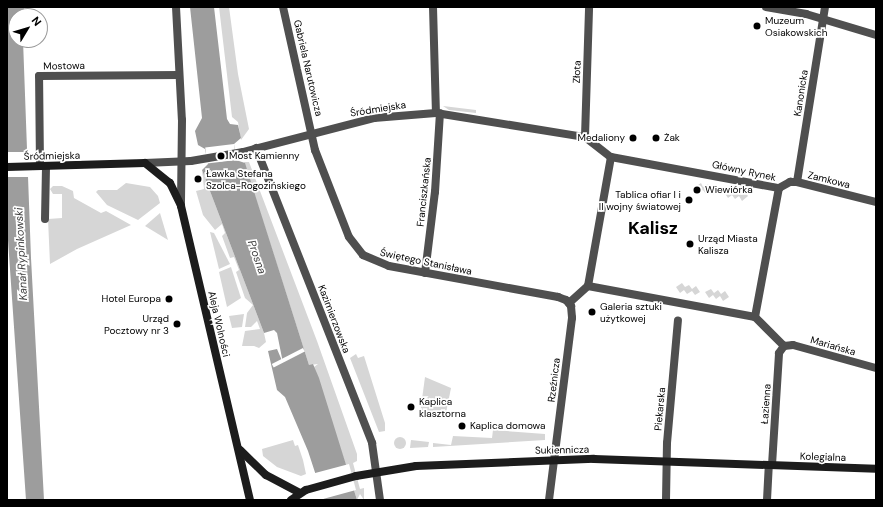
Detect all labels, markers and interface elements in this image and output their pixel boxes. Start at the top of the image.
north arrow [8,8,48,48]
text: N [29,14,45,29]
place label: Muzeum Osiakowskich [765,14,828,38]
street label: Gabriela Narutowicza [291,19,325,117]
marker: Muzeum Osiakowskich [752,21,762,31]
street label: Mostowa [43,60,85,72]
street label: Złota [571,60,583,84]
street label: Kanonicka [791,69,811,117]
street label: Śródmiejska [349,99,407,119]
place label: Medaliony [577,132,625,144]
place label: Żak [664,132,680,144]
marker: Medaliony [628,133,638,143]
marker: Żak [651,133,661,143]
street label: Śródmiejska [24,150,80,162]
place label: Most Kamienny [229,150,300,162]
marker: Most Kamienny [216,151,226,161]
street label: Franciszkańska [414,157,434,227]
street label: Główny Rynek [711,158,777,184]
place label: Ławka Stefana Szolca-Rogozińskiego [206,167,306,190]
street label: Zamkowa [807,169,851,191]
marker: Ławka Stefana Szolca-Rogozińskiego [193,174,203,184]
place label: Wiewiórka [705,184,753,196]
marker: Wiewiórka [692,185,702,195]
place label: Tablica ofiar I i II wojny światowej [599,188,681,212]
marker: Tablica ofiar I i II wojny światowej [684,195,694,205]
water label: Kanał Rypinkowski [12,207,30,301]
district label: Kalisz [628,217,678,239]
place label: Urząd Miasta Kalisza [698,232,758,256]
water label: Prosna [245,238,269,276]
marker: Urząd Miasta Kalisza [685,239,695,249]
street label: Świętego Stanisława [379,246,473,278]
street label: Kazimierzowska [315,283,353,355]
street label: Aleja Wolności [206,290,232,358]
place label: Hotel Europa [102,293,161,305]
marker: Hotel Europa [164,294,174,304]
place label: Galeria sztuki użytkowej [600,300,662,324]
marker: Galeria sztuki użytkowej [587,307,597,317]
place label: Urząd Pocztowy nr 3 [104,312,169,336]
marker: Urząd Pocztowy nr 3 [172,319,182,329]
street label: Mariańska [809,334,857,358]
street label: Rzeźnicza [545,357,563,403]
street label: Łazienna [759,383,773,425]
street label: Piekarska [652,387,668,431]
place label: Kaplica klasztorna [419,395,466,418]
marker: Kaplica klasztorna [406,402,416,412]
place label: Kaplica domowa [470,420,546,432]
marker: Kaplica domowa [457,421,467,431]
street label: Sukiennicza [535,444,589,456]
street label: Kolegialna [800,450,846,464]

